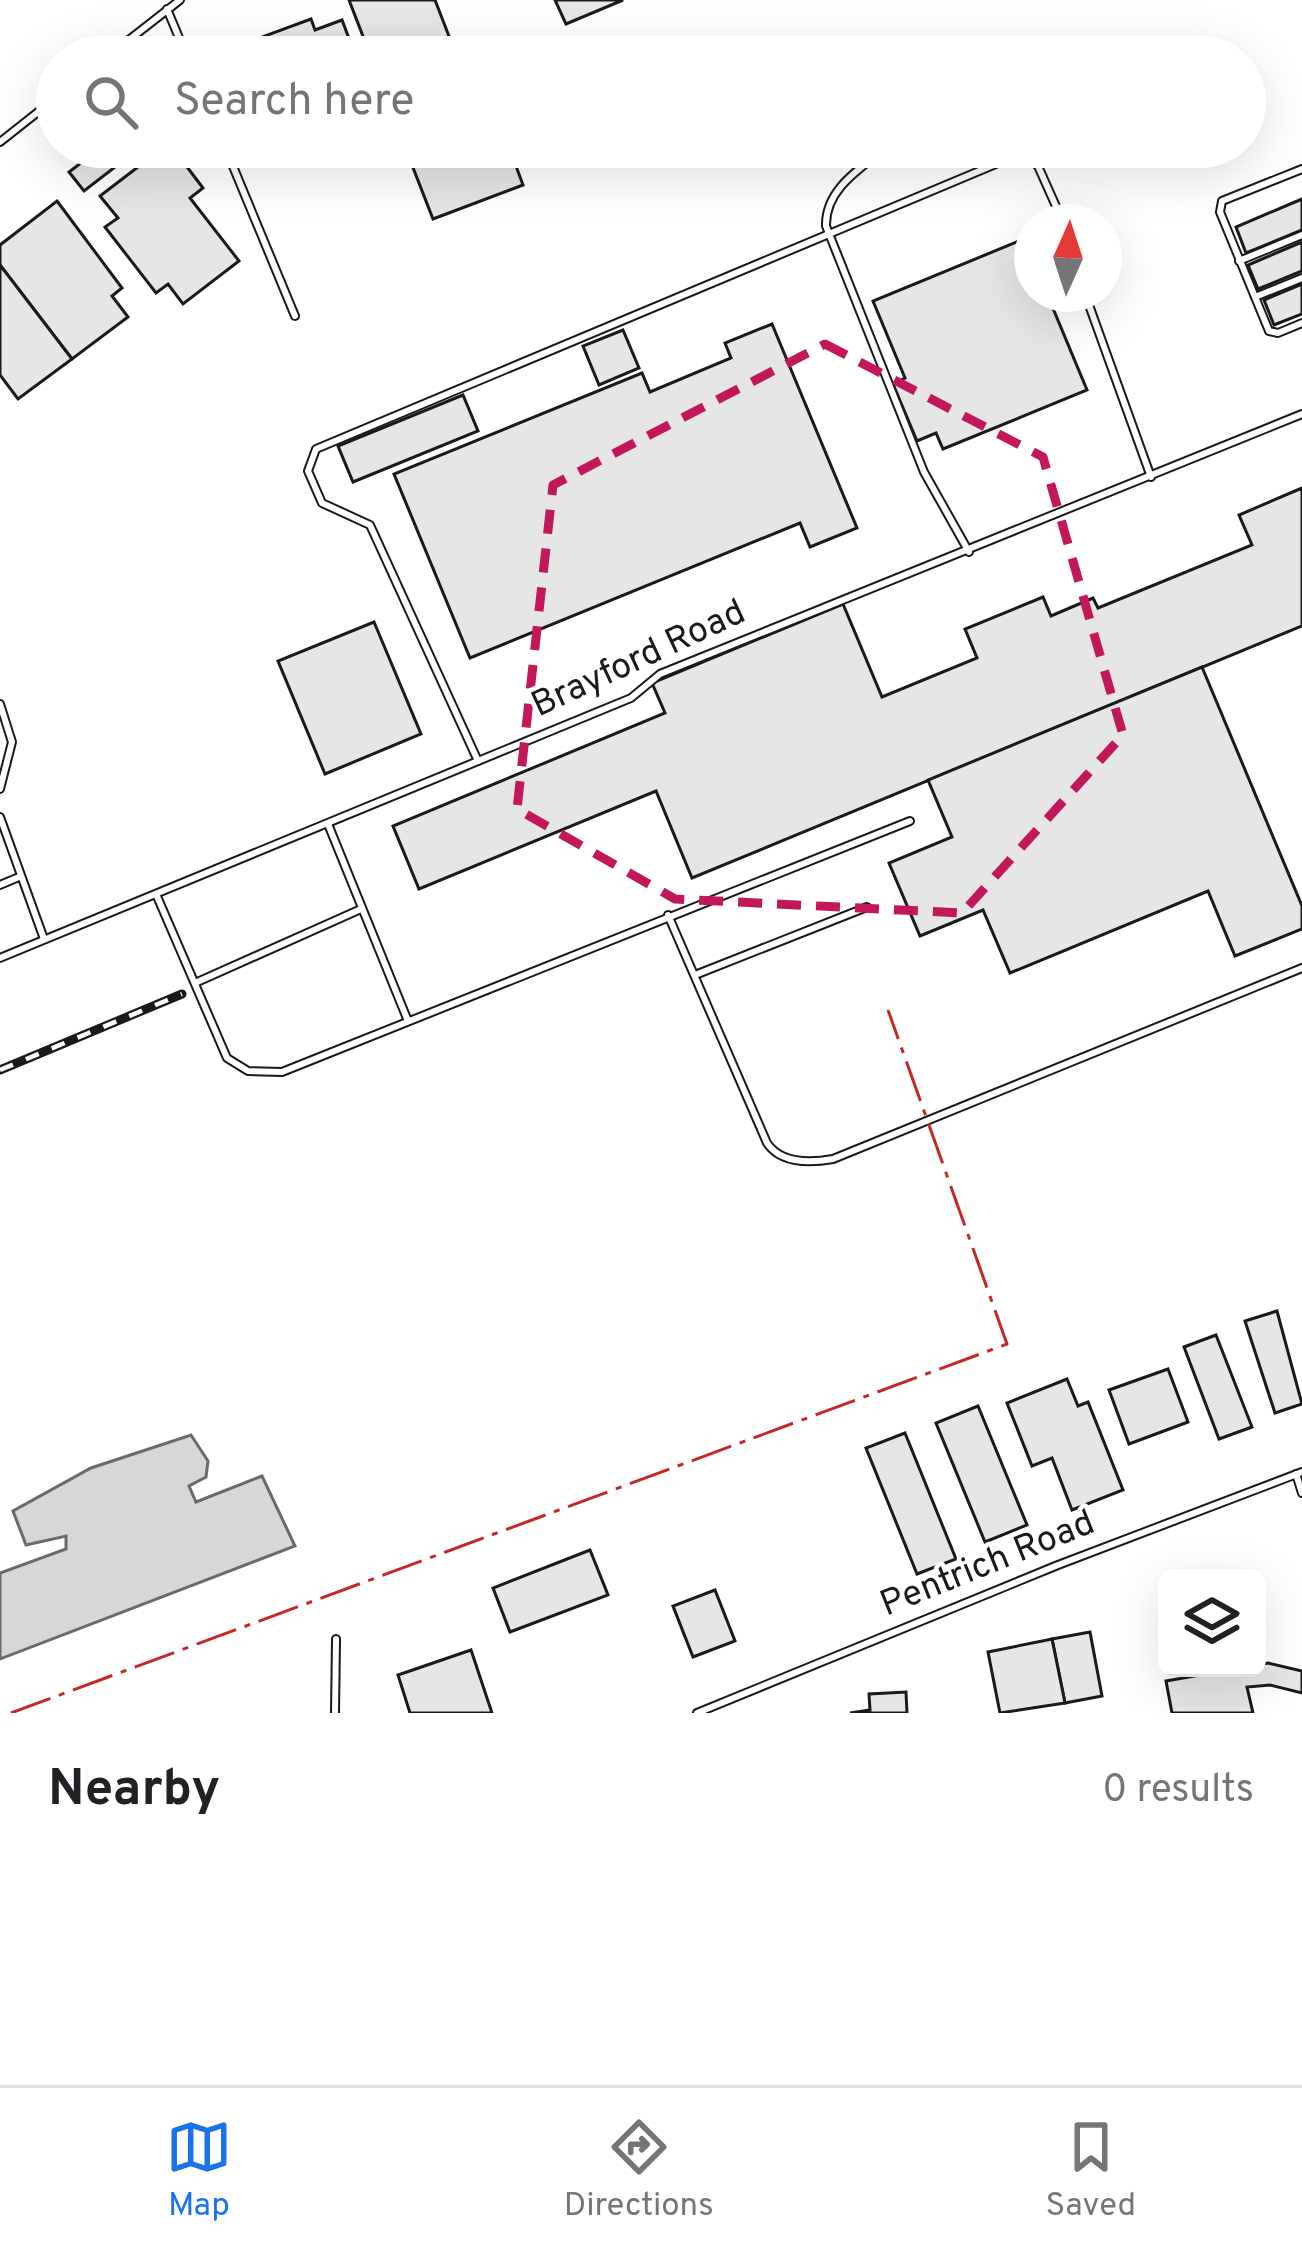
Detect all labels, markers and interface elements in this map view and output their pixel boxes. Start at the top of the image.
search box [36,36,1266,168]
icon: search [78,69,144,135]
text: Search here [174,74,414,131]
north arrow [1014,204,1122,312]
street label: Brayford Road [525,590,753,730]
street label: Pentrich Road [874,1501,1102,1629]
map controls [1158,1569,1266,1677]
button: layers [1158,1569,1266,1677]
text: Nearby [48,1759,220,1824]
text: 0 results [1102,1767,1254,1816]
tab: Map [166,2114,232,2228]
tab: Directions [564,2114,714,2228]
tab: Saved [1045,2114,1136,2228]

